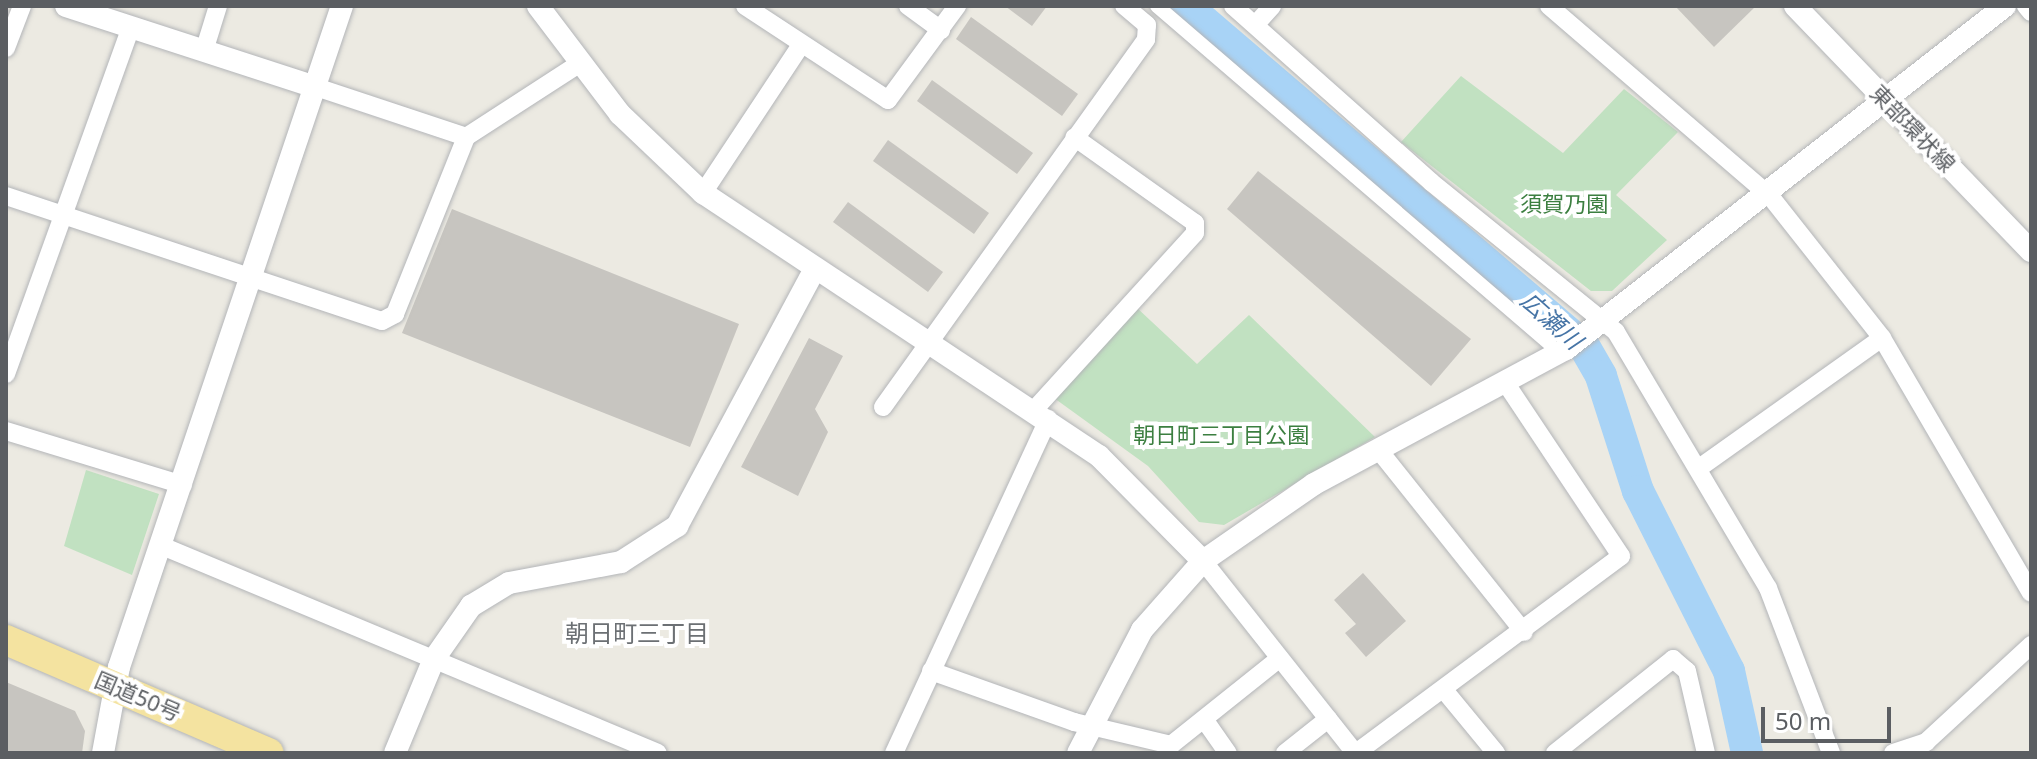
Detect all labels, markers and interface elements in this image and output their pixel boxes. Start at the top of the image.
street label: 東部環状線 [1865,79,1961,177]
park label: 須賀乃園 [1520,191,1608,217]
water label: 広瀬川 [1516,285,1588,355]
park label: 朝日町三丁目公園 [1133,422,1309,448]
district label: 朝日町三丁目 [565,619,709,647]
street label: 国道50号 [91,666,185,726]
scale bar [1765,691,1895,741]
text: 50 m [1775,704,1831,737]

